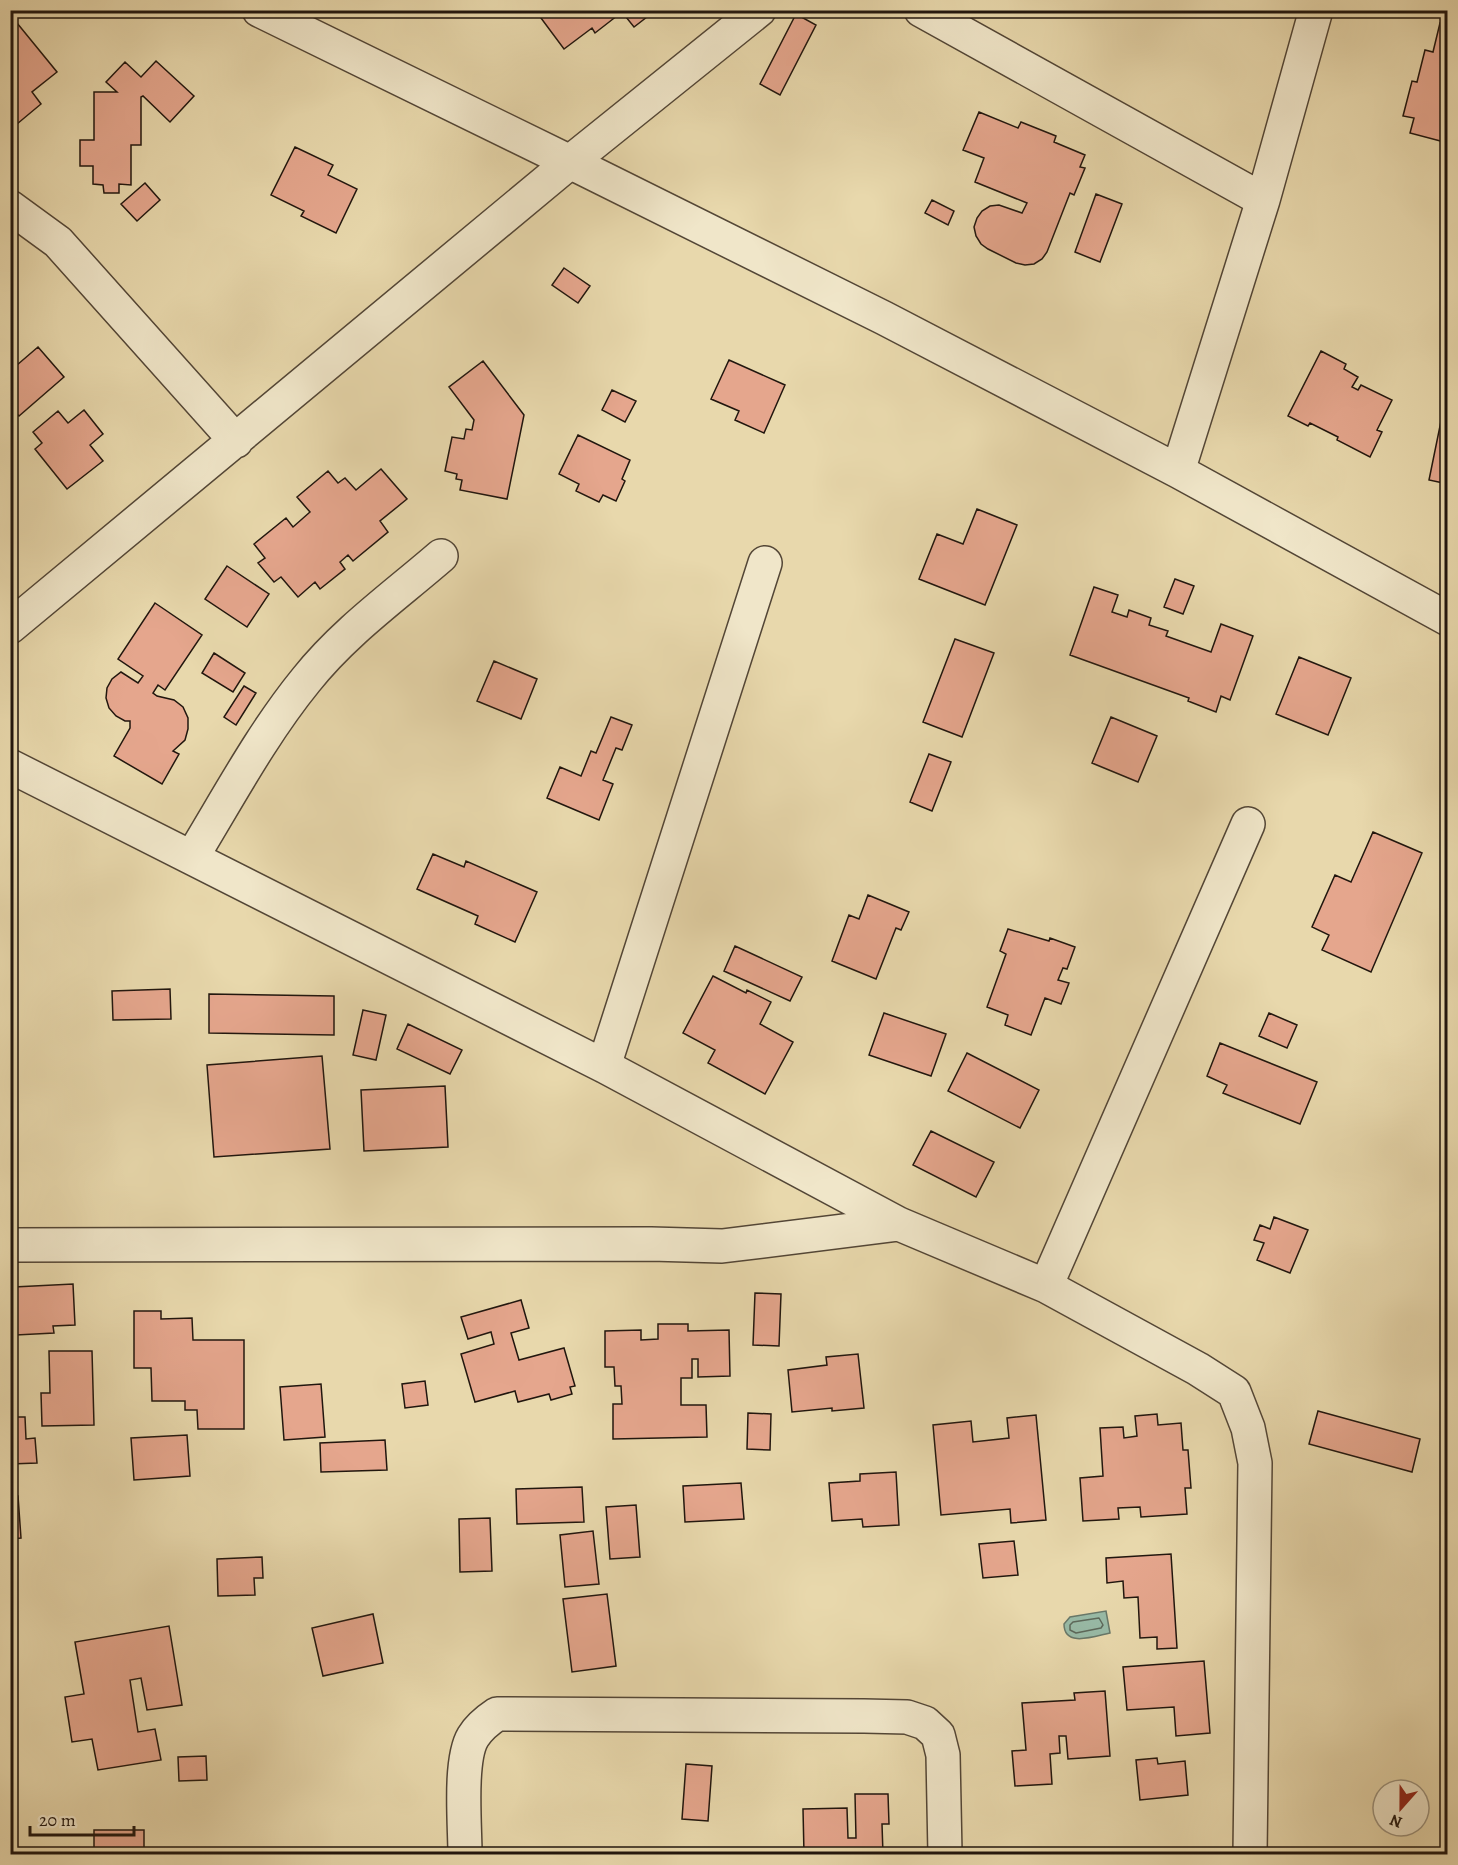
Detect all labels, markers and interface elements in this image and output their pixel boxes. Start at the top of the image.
north arrow [1371,1778,1431,1838]
scale bar [30,1799,134,1837]
text: 20 m [39,1808,76,1832]
text: N [1386,1809,1405,1833]

